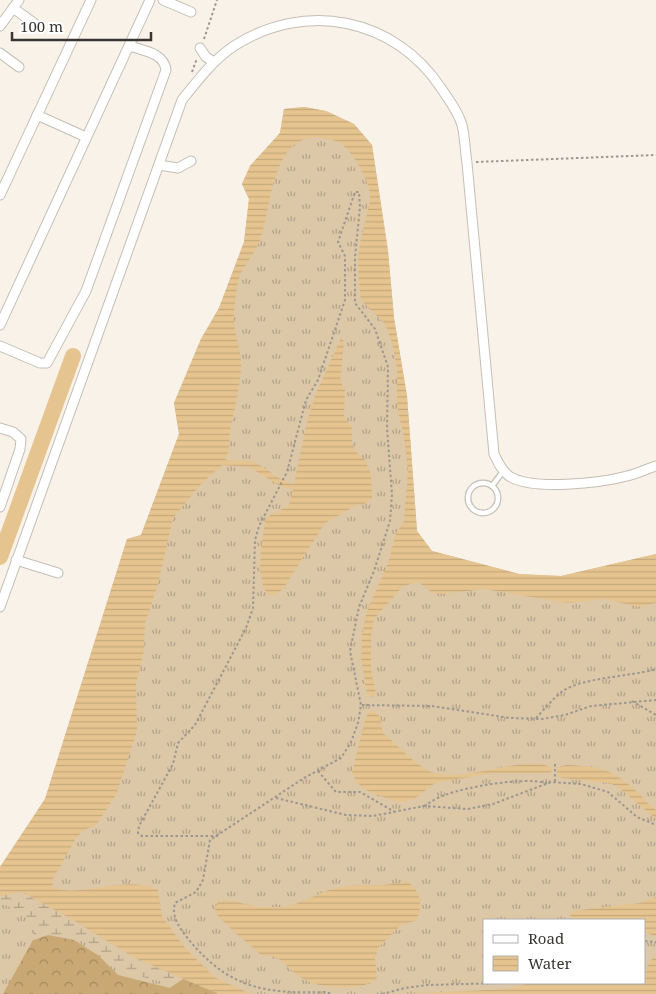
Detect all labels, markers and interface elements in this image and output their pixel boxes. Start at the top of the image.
scale bar [12,10,151,42]
text: 100 m [20,16,63,36]
legend [483,919,646,984]
text: Road [528,928,564,948]
text: Water [528,953,571,973]

